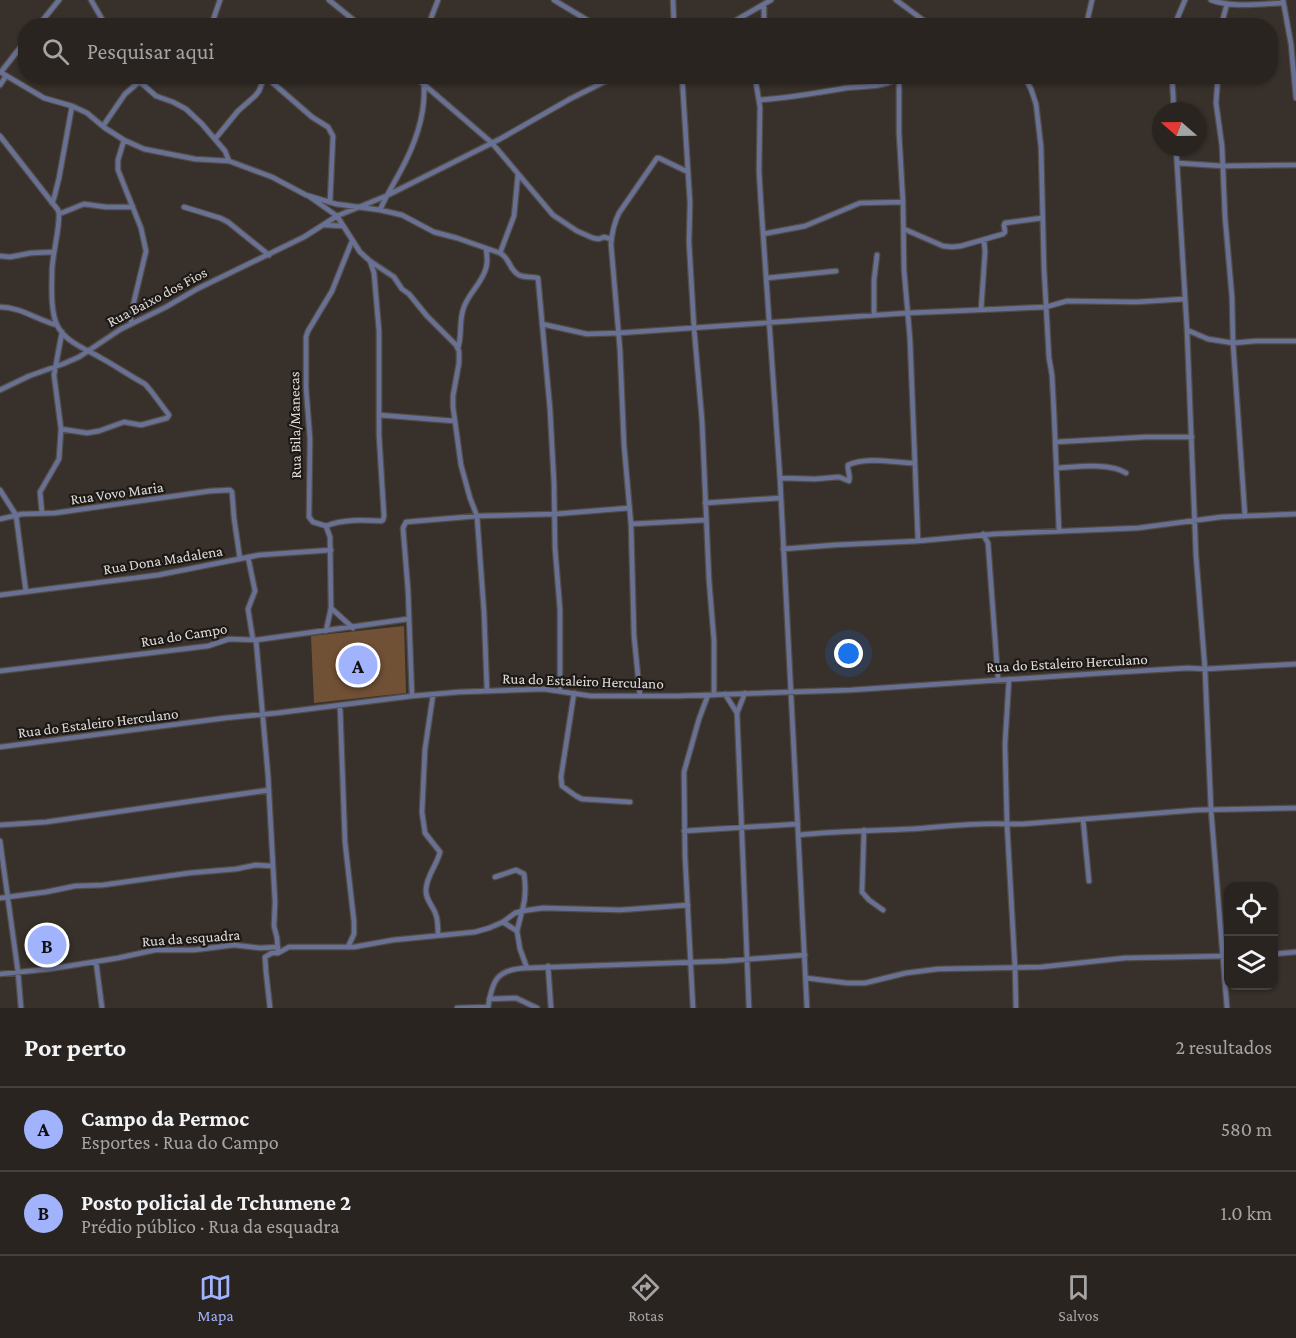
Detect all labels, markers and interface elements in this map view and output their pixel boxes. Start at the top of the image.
search box [18,18,1278,84]
icon: search [39,35,72,68]
text: Pesquisar aqui [87,39,214,64]
north arrow [1152,102,1206,156]
street label: Rua Baixo dos Fios [104,264,210,330]
street label: Rua Bila/Manecas [286,371,304,479]
street label: Rua Vovo Maria [69,479,165,507]
street label: Rua Dona Madalena [102,543,224,577]
street label: Rua do Campo [140,620,228,651]
your location [834,639,863,668]
pin: A [338,642,378,688]
street label: Rua do Estaleiro Herculano [986,651,1148,675]
street label: Rua do Estaleiro Herculano [502,670,664,692]
street label: Rua do Estaleiro Herculano [17,705,179,741]
map controls [1224,882,1278,990]
button: locate [1224,882,1278,936]
pin: B [28,922,66,968]
street label: Rua da esquadra [141,927,241,950]
button: layers [1224,936,1278,990]
text: Por perto [24,1033,126,1062]
text: 2 resultados [1175,1036,1272,1058]
text: Campo da Permoc [81,1106,249,1131]
text: A [38,1118,49,1140]
text: 580 m [1221,1118,1272,1140]
text: Esportes · Rua do Campo [81,1131,279,1153]
text: Posto policial de Tchumene 2 [81,1190,351,1215]
text: B [38,1202,49,1224]
text: 1.0 km [1221,1202,1272,1224]
text: Prédio público · Rua da esquadra [81,1215,339,1237]
tab: Mapa [197,1271,234,1324]
tab: Rotas [628,1271,664,1324]
tab: Salvos [1058,1271,1099,1324]

